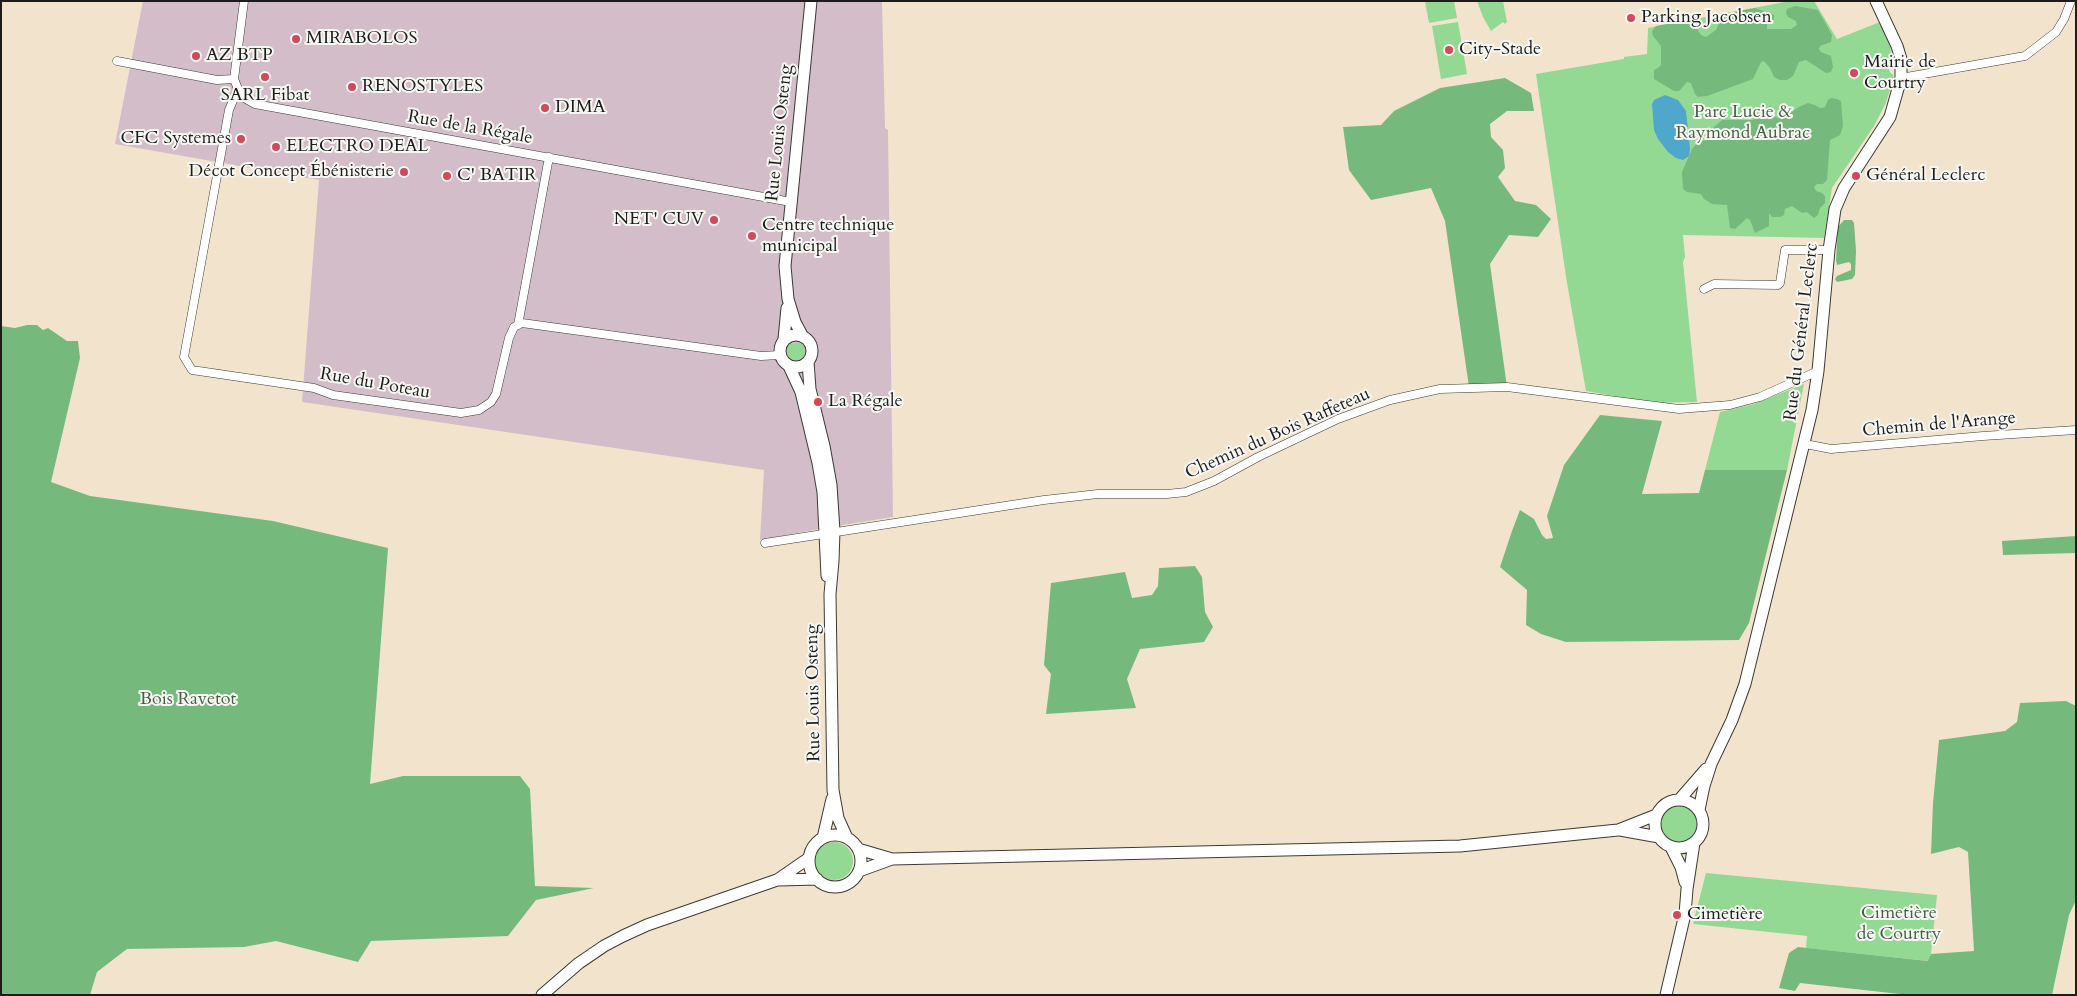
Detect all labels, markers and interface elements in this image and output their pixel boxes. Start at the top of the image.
place label: Parking Jacobsen [1641,7,1772,29]
marker: Parking Jacobsen [1625,12,1637,24]
place label: MIRABOLOS [306,28,418,50]
marker: MIRABOLOS [290,33,302,45]
place label: City-Stade [1459,39,1541,61]
marker: City-Stade [1443,44,1455,56]
place label: AZ BTP [206,45,273,67]
marker: AZ BTP [190,50,202,62]
place label: Mairie de Courtry [1864,52,1936,94]
street label: Rue Louis Osteng [762,63,798,203]
marker: Mairie de Courtry [1848,67,1860,79]
marker: SARL Fibat [259,71,271,83]
place label: RENOSTYLES [362,76,483,98]
marker: RENOSTYLES [346,81,358,93]
place label: SARL Fibat [221,85,309,107]
place label: DIMA [555,97,606,119]
marker: DIMA [539,102,551,114]
park label: Parc Lucie & Raymond Aubrac [1676,102,1810,144]
street label: Rue de la Régale [406,106,534,150]
place label: CFC Systemes [121,128,231,150]
marker: CFC Systemes [235,133,247,145]
place label: ELECTRO DEAL [286,136,428,158]
marker: ELECTRO DEAL [270,141,282,153]
place label: Décot Concept Ébénisterie [189,161,394,183]
place label: C' BATIR [457,165,537,187]
place label: Général Leclerc [1866,165,1985,187]
marker: Décot Concept Ébénisterie [398,166,410,178]
marker: C' BATIR [441,170,453,182]
marker: Général Leclerc [1850,170,1862,182]
place label: NET' CUV [614,209,704,231]
marker: NET' CUV [708,214,720,226]
place label: Centre technique municipal [762,215,894,258]
marker: Centre technique municipal [746,230,758,242]
street label: Rue du Général Leclerc [1780,242,1824,422]
street label: Rue du Poteau [318,364,432,404]
street label: Chemin du Bois Raffeteau [1182,383,1374,485]
place label: La Régale [828,391,903,413]
marker: La Régale [812,396,824,408]
street label: Chemin de l'Arange [1861,408,2017,442]
street label: Rue Louis Osteng [802,624,826,762]
park label: Bois Ravetot [140,689,236,711]
park label: Cimetière de Courtry [1857,903,1941,946]
place label: Cimetière [1687,904,1763,926]
marker: Cimetière [1671,909,1683,921]

